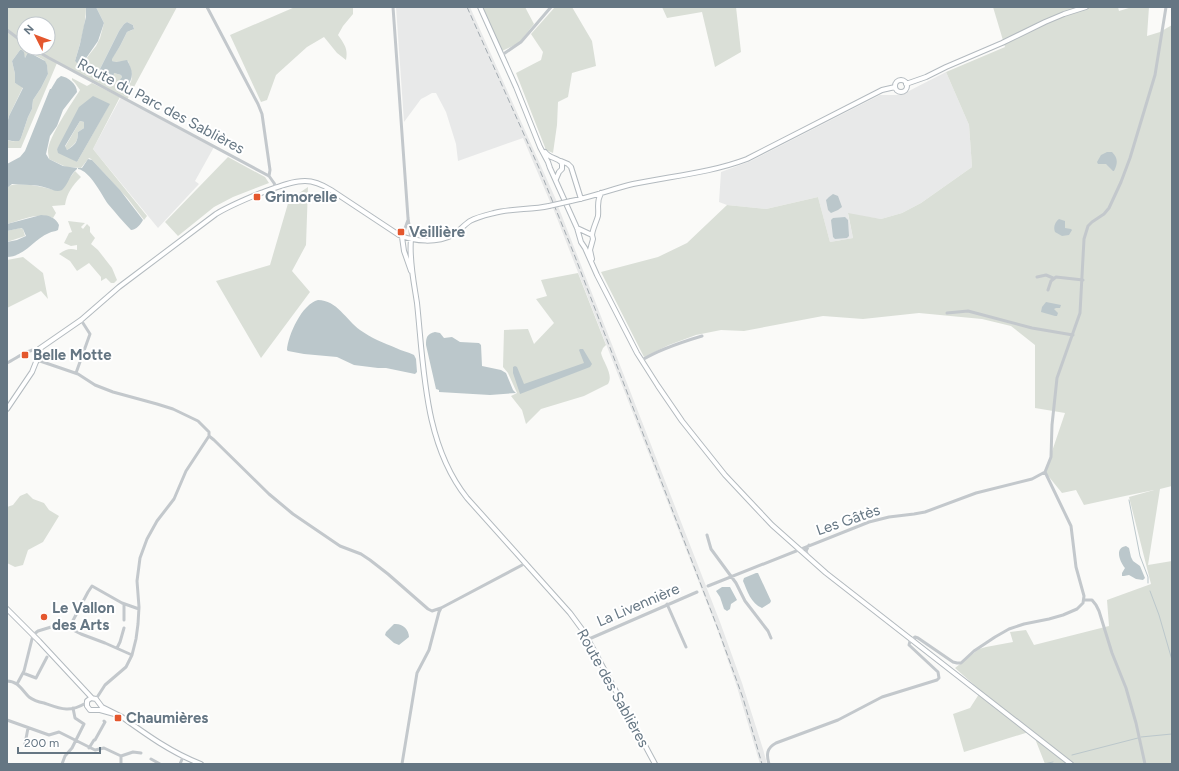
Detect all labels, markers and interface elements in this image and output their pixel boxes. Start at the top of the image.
north arrow [16,16,56,56]
text: N [21,22,37,37]
street label: Route du Parc des Sablières [74,54,248,158]
place label: Grimorelle [265,188,338,206]
marker: Grimorelle [252,192,262,202]
place label: Veillière [409,223,466,241]
marker: Veillière [396,227,406,237]
place label: Belle Motte [33,346,112,364]
marker: Belle Motte [20,350,30,360]
street label: Les Gâtès [814,501,882,539]
street label: La Livennière [594,580,682,630]
place label: Le Vallon des Arts [52,599,115,634]
marker: Le Vallon des Arts [39,612,49,622]
street label: Route des Sablières [573,626,653,750]
place label: Chaumières [126,709,208,727]
marker: Chaumières [113,713,123,723]
scale bar [18,729,100,755]
text: 200 m [24,736,59,750]

